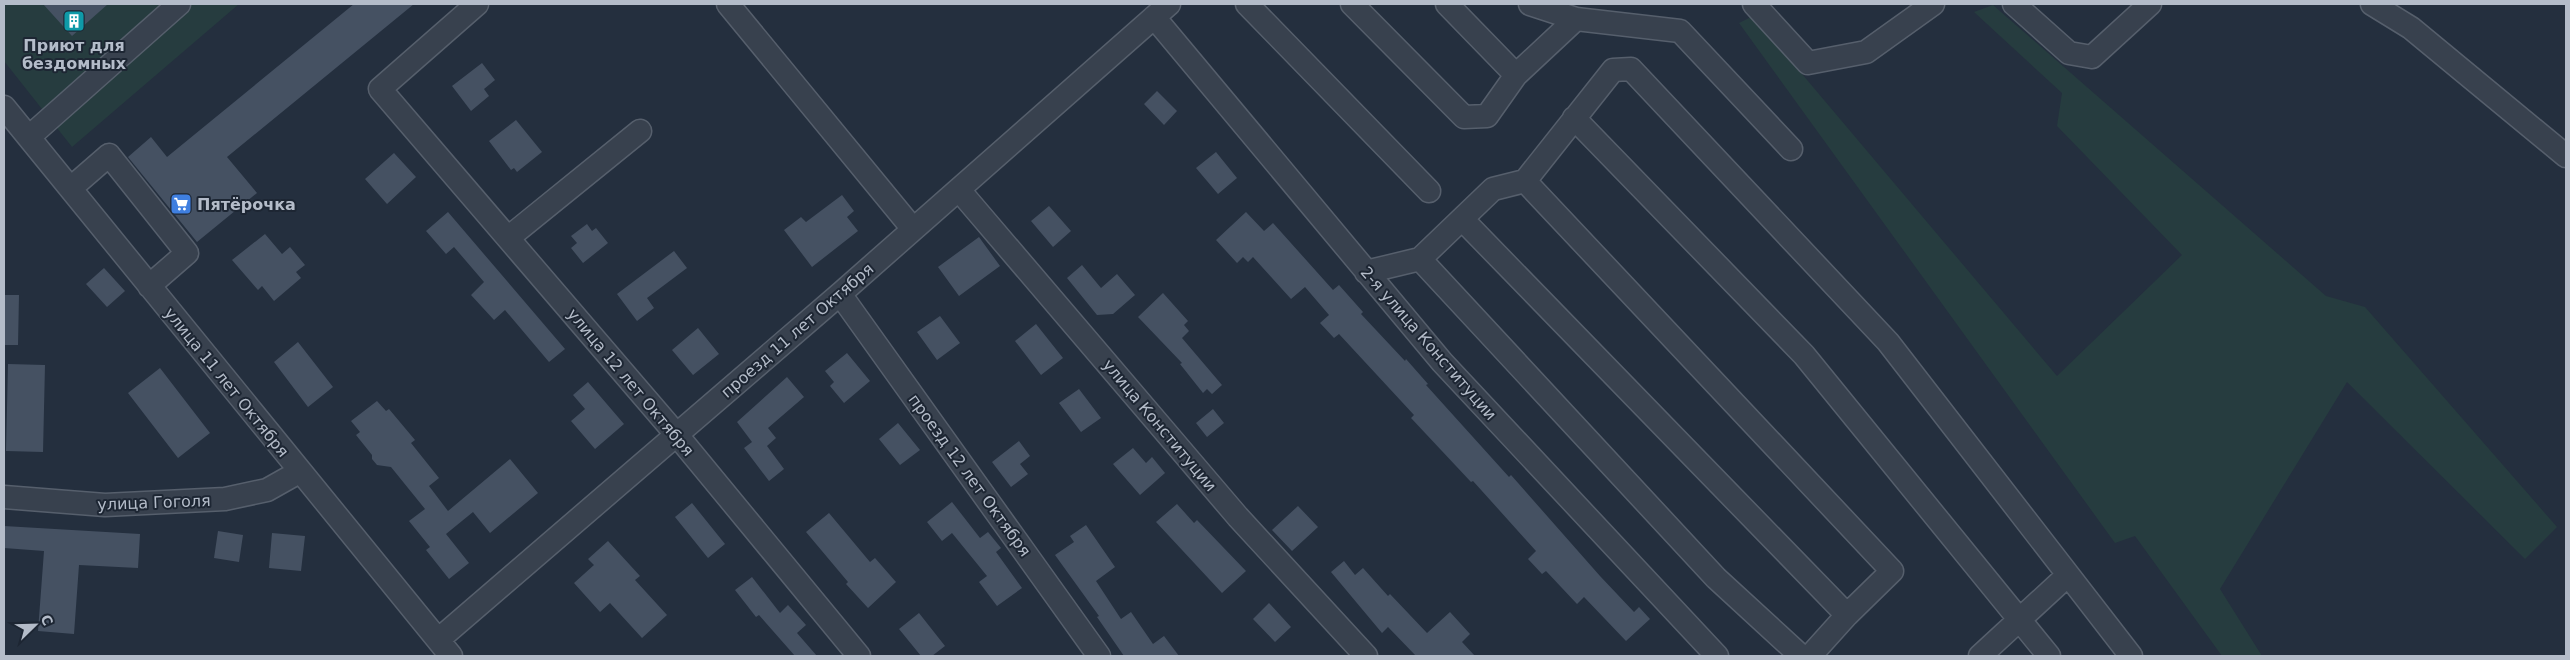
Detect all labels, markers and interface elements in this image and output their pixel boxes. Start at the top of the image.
building icon: Приют для бездомных [62,9,86,33]
place label: Приют для бездомных [22,36,127,73]
supermarket icon: Пятёрочка [169,192,193,216]
place label: Пятёрочка [197,195,296,214]
street label: проезд 11 лет Октября [717,259,877,402]
street label: 2-я улица Конституции [1357,263,1500,424]
street label: улица 11 лет Октября [160,304,293,461]
street label: улица 12 лет Октября [563,305,698,460]
street label: улица Конституции [1099,355,1220,495]
street label: проезд 12 лет Октября [904,391,1035,560]
street label: улица Гоголя [97,491,211,514]
north arrow [10,600,60,650]
text: С [38,612,56,628]

